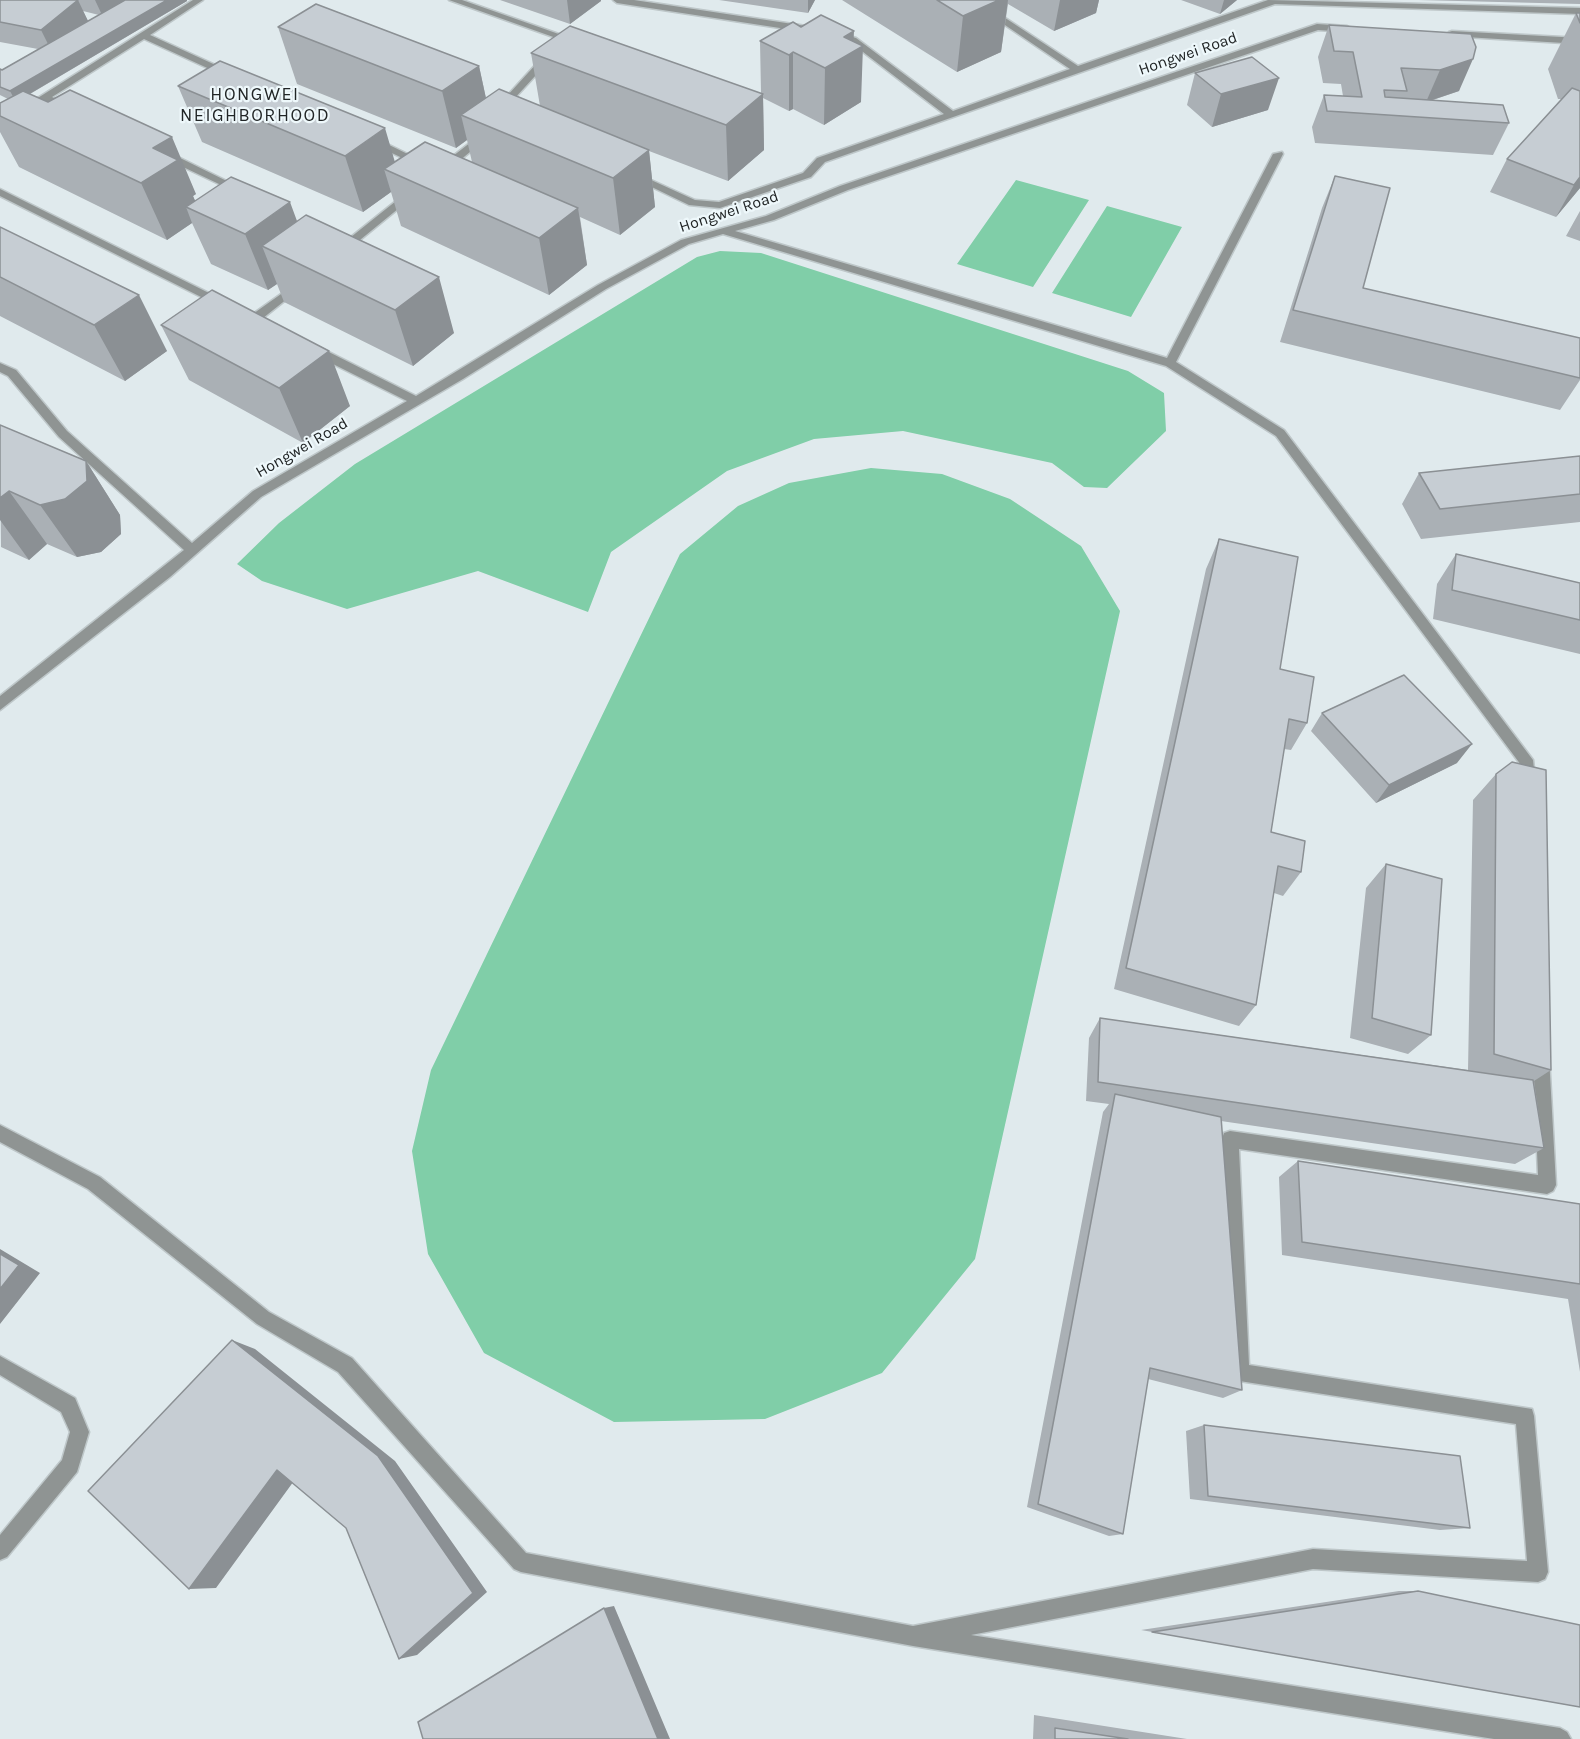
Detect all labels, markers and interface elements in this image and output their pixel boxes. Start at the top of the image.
street label: Hongwei Road [1136,28,1240,80]
district label: HONGWEI NEIGHBORHOOD [180,84,330,127]
street label: Hongwei Road [677,187,781,237]
street label: Hongwei Road [252,414,352,482]

